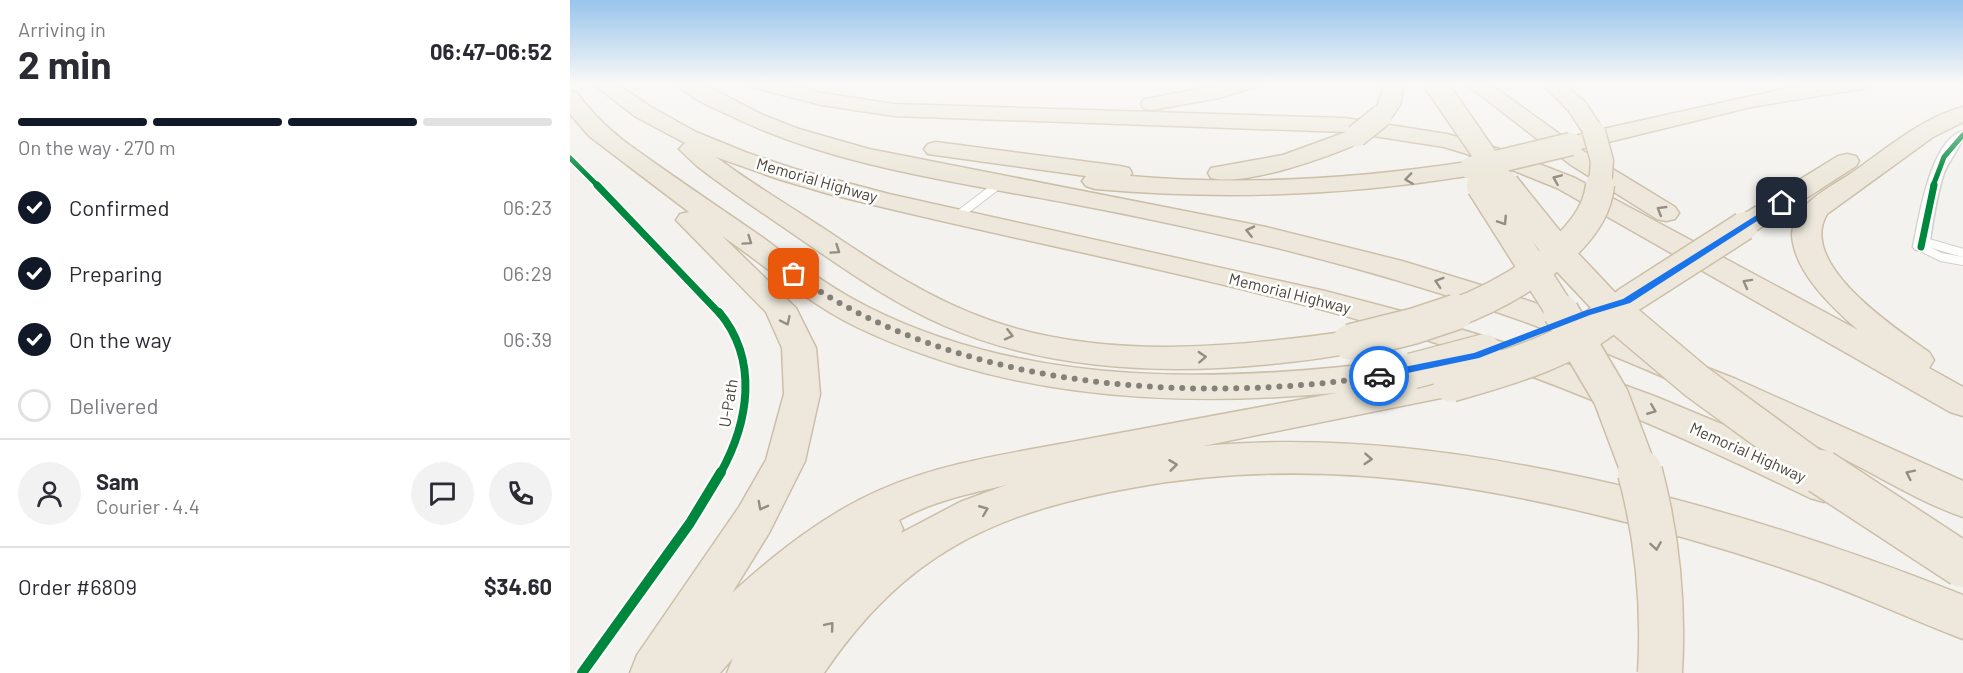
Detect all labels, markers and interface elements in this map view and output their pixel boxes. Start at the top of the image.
text: Arriving in [18,17,106,41]
text: 06:47–06:52 [430,38,552,64]
text: 2 min [18,40,111,87]
text: On the way · 270 m [18,135,176,159]
street label: Memorial Highway [754,153,881,206]
one-way arrow [1404,172,1413,184]
one-way arrow [1553,174,1564,186]
pin [1756,177,1807,228]
icon: home [1765,186,1798,219]
icon: check [18,191,51,224]
text: Confirmed [69,194,169,220]
text: 06:23 [503,195,552,219]
one-way arrow [1657,205,1667,217]
one-way arrow [1496,215,1508,225]
one-way arrow [1246,225,1256,238]
one-way arrow [741,234,752,245]
one-way arrow [829,243,840,254]
pin [768,248,819,299]
icon: check [18,257,51,290]
icon: bag [777,257,810,290]
text: Preparing [69,260,162,286]
text: 06:29 [502,261,552,285]
street label: Memorial Highway [1227,268,1354,317]
one-way arrow [1434,277,1444,289]
one-way arrow [1743,278,1753,290]
one-way arrow [778,315,790,326]
icon: check [18,323,51,356]
text: On the way [69,326,172,352]
text: 06:39 [503,327,552,351]
one-way arrow [1004,328,1014,341]
courier [1349,346,1409,406]
one-way arrow [1198,351,1207,364]
icon: car [1363,360,1396,393]
street label: U-Path [714,377,741,428]
text: Delivered [69,392,158,418]
one-way arrow [1646,403,1657,415]
street label: Memorial Highway [1687,417,1810,486]
one-way arrow [1363,453,1372,466]
one-way arrow [1169,459,1178,472]
button: person [18,462,81,525]
button: chat [411,462,474,525]
button: phone [489,462,552,525]
text: Sam [96,468,139,494]
one-way arrow [1906,470,1917,481]
text: Courier · 4.4 [96,494,200,518]
one-way arrow [758,499,769,510]
one-way arrow [978,505,989,517]
one-way arrow [1649,542,1661,551]
text: Order #6809 [18,573,137,599]
text: $34.60 [484,573,552,599]
one-way arrow [823,622,834,633]

